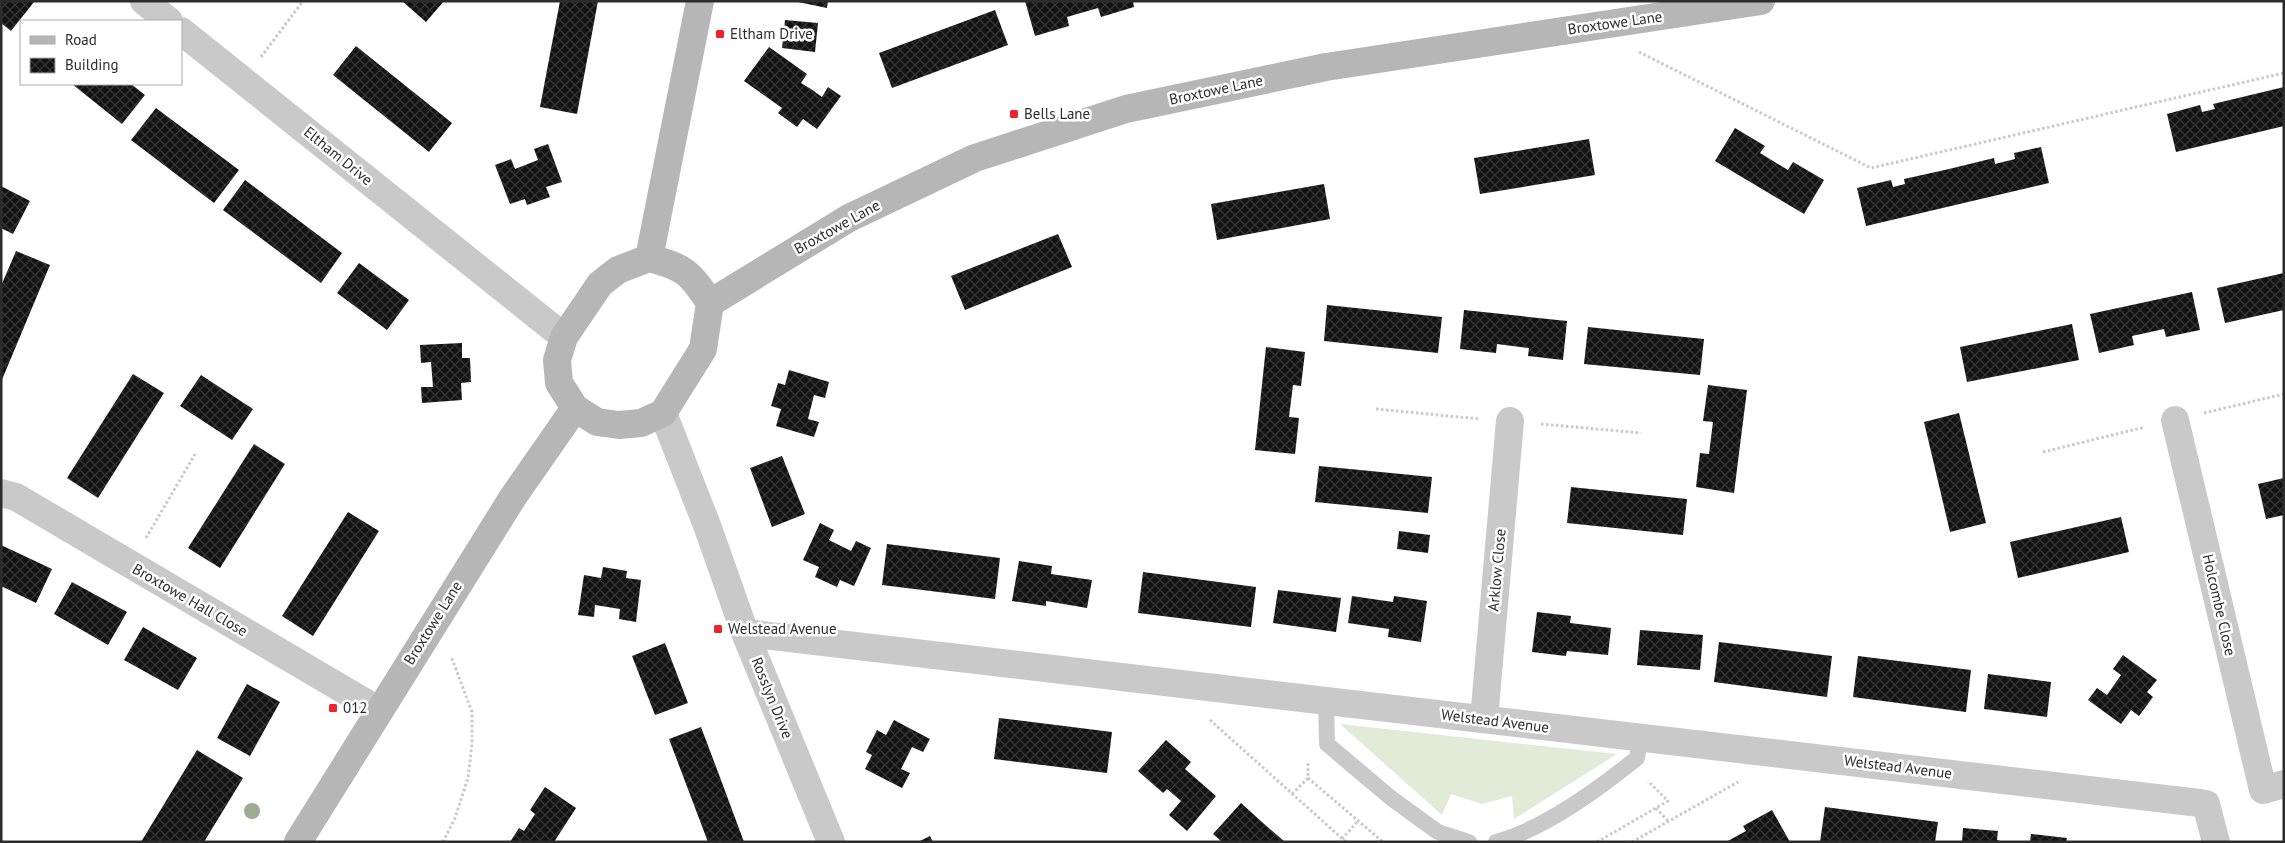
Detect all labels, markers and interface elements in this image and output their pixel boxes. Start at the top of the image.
street label: Broxtowe Lane [1566,6,1663,39]
legend [20,20,182,85]
place label: Eltham Drive [730,24,813,43]
marker: Eltham Drive [714,28,726,40]
text: Road [65,30,97,49]
text: Building [65,55,119,74]
street label: Broxtowe Lane [1167,70,1264,109]
place label: Bells Lane [1024,104,1090,123]
marker: Bells Lane [1008,108,1020,120]
street label: Eltham Drive [300,122,377,189]
street label: Broxtowe Lane [790,195,883,258]
street label: Arklow Close [1483,528,1510,612]
street label: Holcombe Close [2199,552,2240,658]
street label: Broxtowe Hall Close [129,559,251,640]
street label: Broxtowe Lane [399,577,466,668]
place label: Welstead Avenue [728,619,837,638]
marker: Welstead Avenue [712,623,724,635]
street label: Rosslyn Drive [748,654,797,741]
place label: 012 [343,698,368,717]
marker: 012 [327,702,339,714]
street label: Welstead Avenue [1440,704,1550,737]
street label: Welstead Avenue [1843,750,1953,783]

